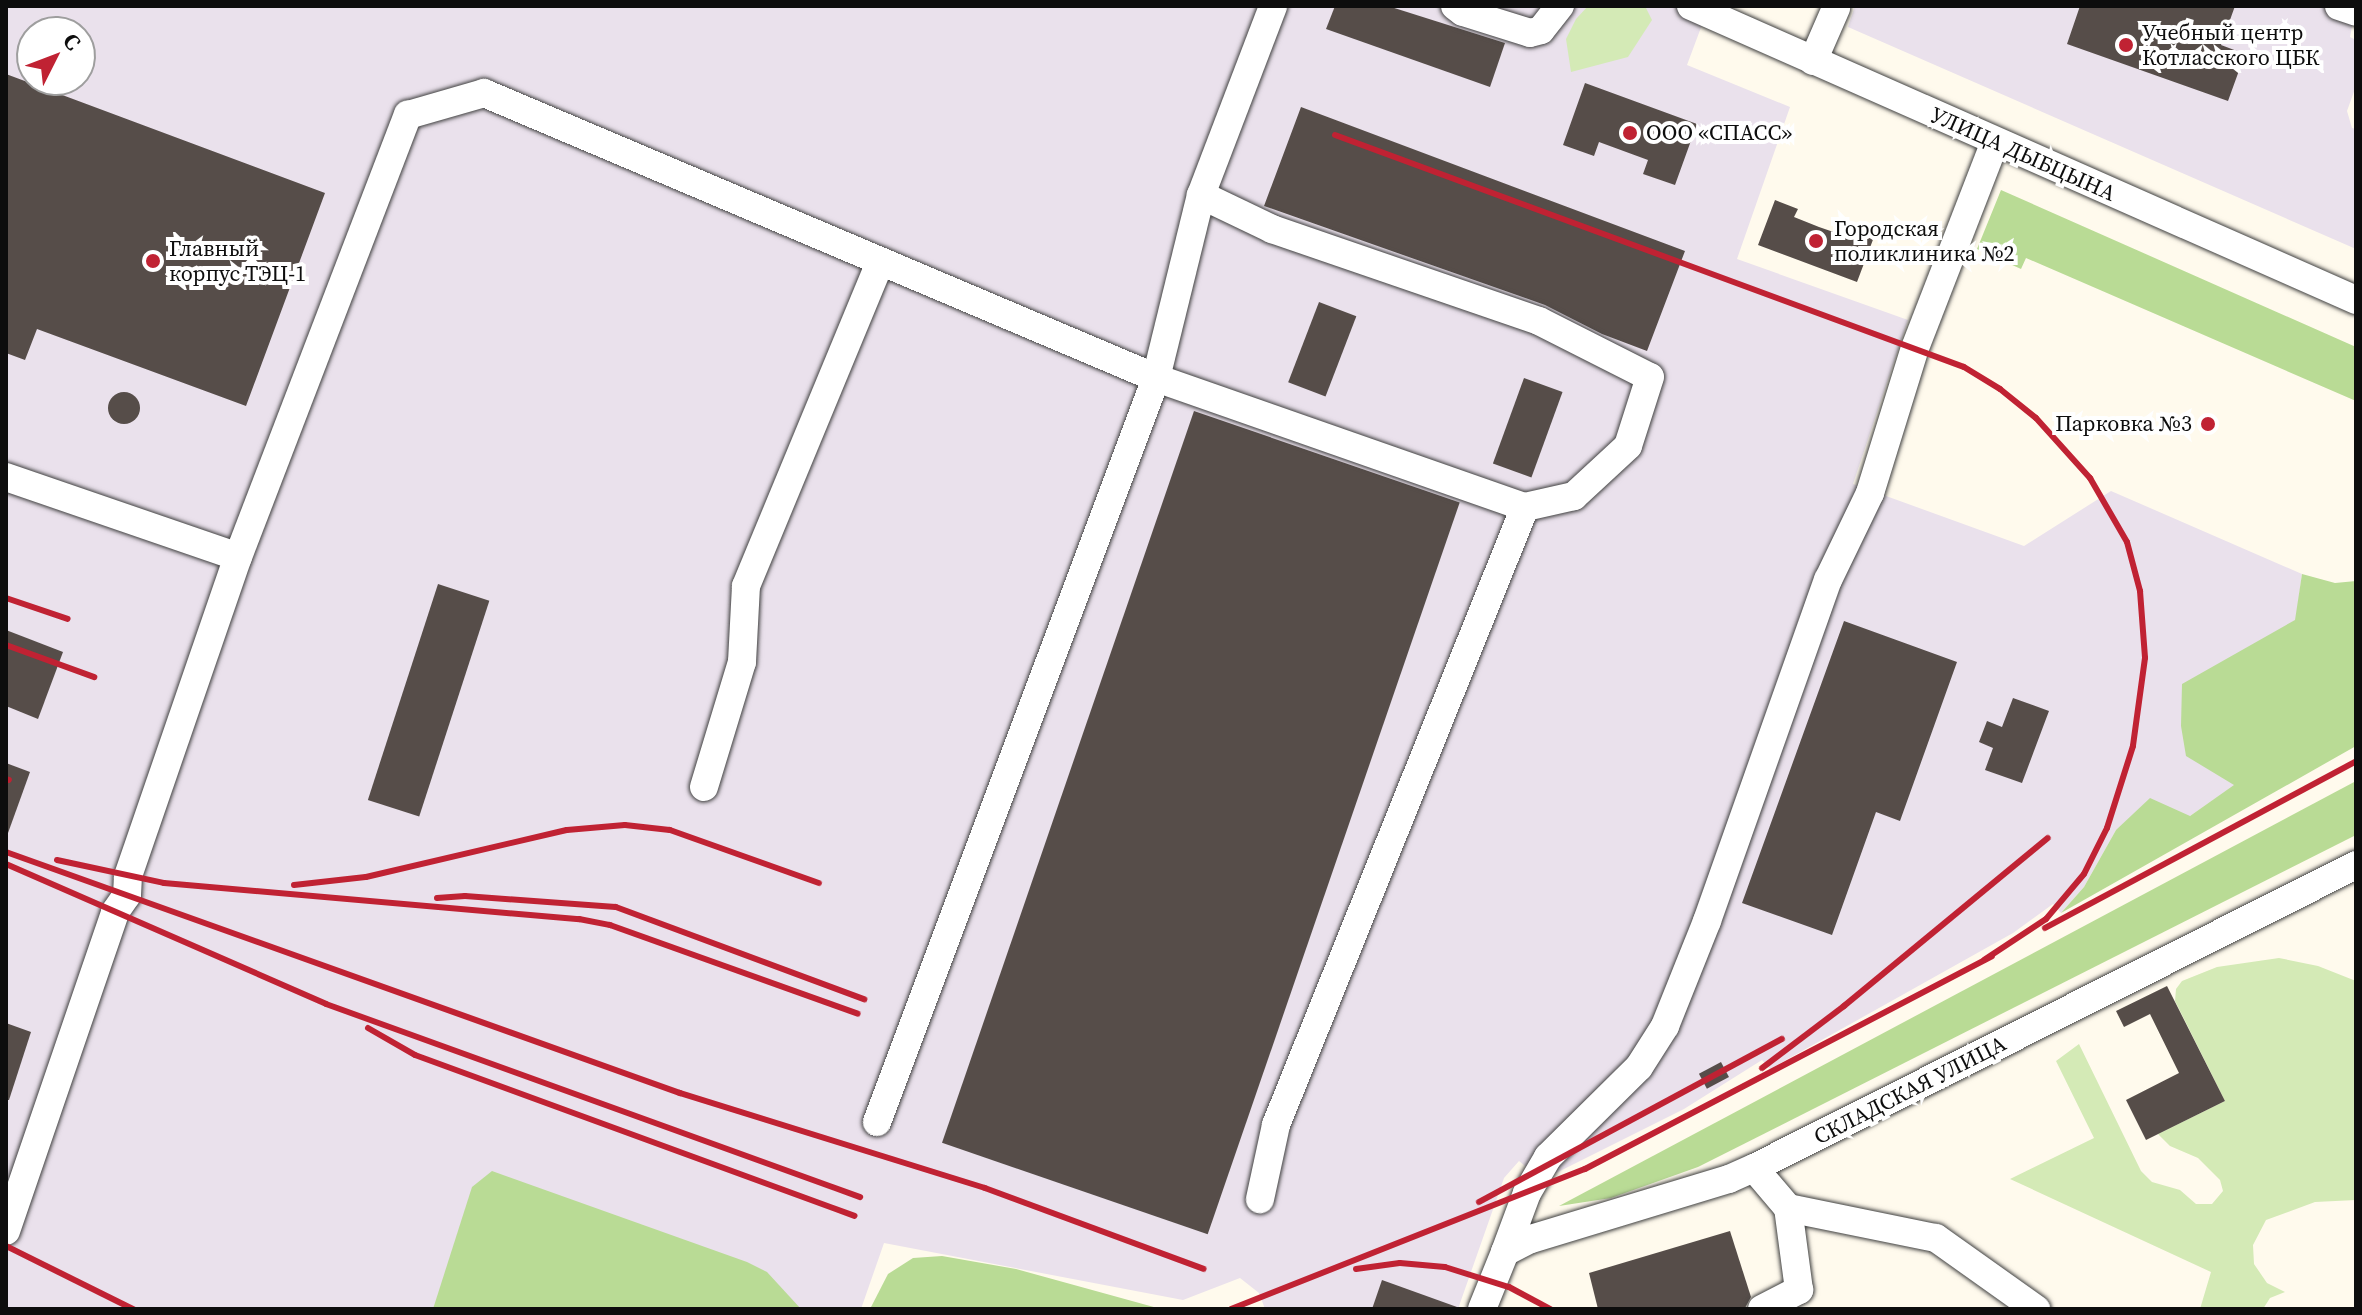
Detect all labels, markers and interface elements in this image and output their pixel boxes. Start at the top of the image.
north arrow [16,16,96,96]
place label: Учебный центр Котласского ЦБК [2142,19,2319,70]
text: С [57,26,88,56]
marker: Учебный центр Котласского ЦБК [2117,36,2135,54]
street label: УЛИЦА ДЫБЦЫНА [1926,101,2120,207]
place label: ООО «СПАСС» [1646,120,1792,146]
marker: ООО «СПАСС» [1621,124,1639,142]
place label: Городская поликлиника №2 [1834,215,2015,266]
marker: Городская поликлиника №2 [1805,230,1827,252]
place label: Главный корпус ТЭЦ-1 [169,235,306,286]
marker: Главный корпус ТЭЦ-1 [144,252,162,270]
place label: Парковка №3 [2055,411,2192,437]
marker: Парковка №3 [2199,415,2217,433]
street label: СКЛАДСКАЯ УЛИЦА [1810,1030,2010,1150]

